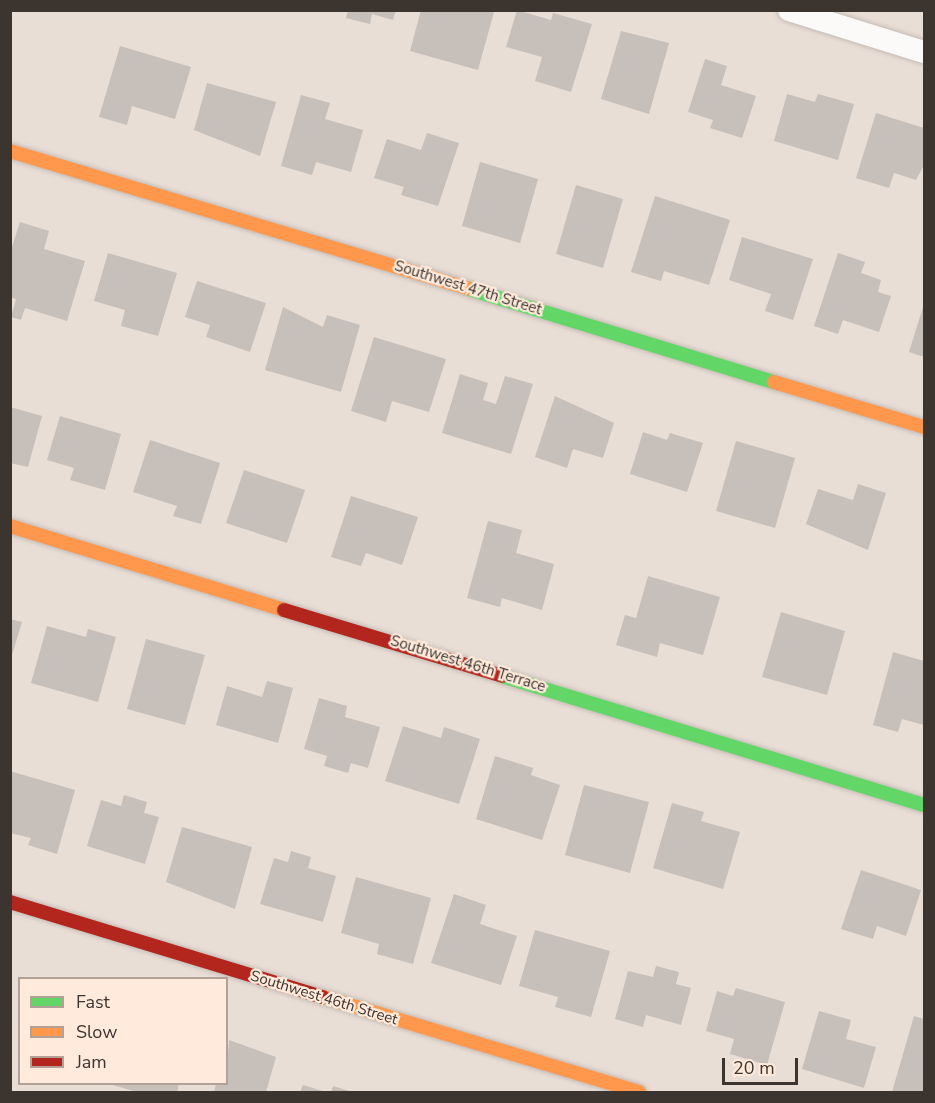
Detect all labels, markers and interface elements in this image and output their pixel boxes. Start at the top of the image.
street label: Southwest 47th Street [392,257,544,319]
street label: Southwest 46th Terrace [388,632,548,696]
street label: Southwest 46th Street [248,967,400,1029]
legend [18,977,228,1085]
text: Fast [76,990,110,1014]
text: Slow [76,1020,117,1044]
scale bar [725,1046,802,1084]
text: Jam [76,1050,107,1074]
text: 20 m [733,1056,775,1080]

